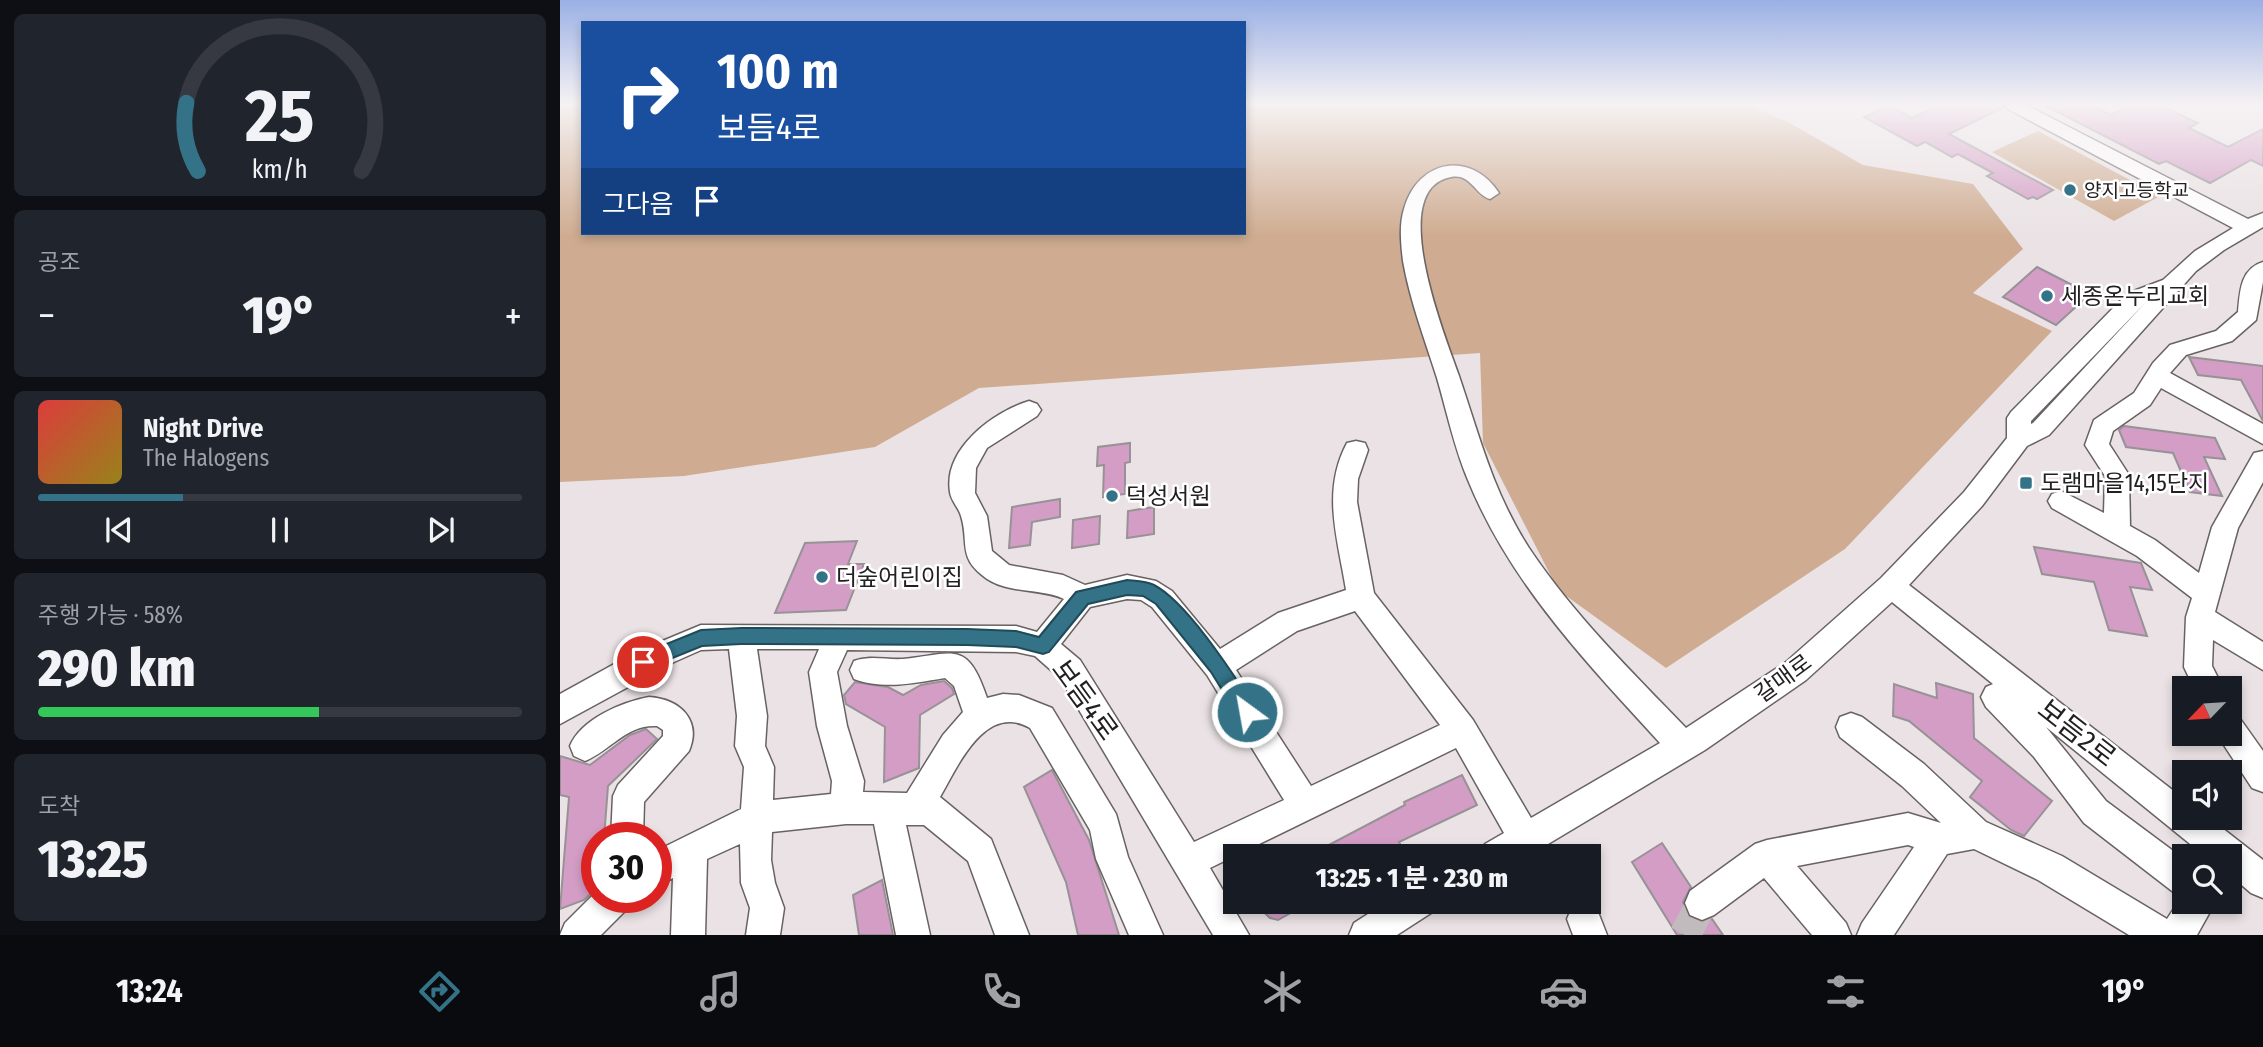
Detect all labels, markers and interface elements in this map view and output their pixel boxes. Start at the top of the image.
text: 100 m [717,42,839,101]
icon: right [602,49,693,140]
text: 25 [244,73,315,160]
text: 보듬4로 [717,109,821,147]
text: km/h [252,155,308,185]
place label: 양지고등학교 [2084,179,2189,202]
icon: arrive [688,182,726,220]
marker: 양지고등학교 [2062,182,2078,198]
text: 그다음 [602,189,674,220]
text: 공조 [38,248,80,276]
place label: 세종온누리교회 [2061,282,2209,310]
text: 19° [243,284,317,347]
marker: 세종온누리교회 [2039,288,2055,304]
text: − [38,293,55,339]
text: + [505,293,522,339]
text: Night Drive [143,413,263,444]
text: The Halogens [143,444,269,472]
place label: 도램마을14,15단지 [2040,469,2209,497]
marker: 도램마을14,15단지 [2018,475,2034,491]
place label: 덕성서원 [1126,482,1211,510]
marker: 덕성서원 [1104,488,1120,504]
icon: previous [100,511,138,549]
icon: pause [261,511,299,549]
icon: next [422,511,460,549]
place label: 더숲어린이집 [836,563,963,591]
marker: 더숲어린이집 [814,569,830,585]
text: 주행 가능 · 58% [38,601,183,629]
pin [613,632,673,692]
text: 290 km [38,637,196,700]
icon: arrive [624,643,662,681]
street label: 갈매로 [1749,648,1817,708]
street label: 보듬4로 [1045,654,1125,746]
position arrow [1210,675,1284,749]
north arrow [2172,676,2242,746]
map controls [2172,676,2242,914]
street label: 보듬2로 [2032,692,2122,774]
button: sound [2172,760,2242,830]
text: 도착 [38,792,80,820]
speed limit sign: 30 [581,822,672,913]
text: 13:25 [38,828,148,891]
button: search [2172,844,2242,914]
text: 13:25 · 1 분 · 230 m [1316,863,1508,894]
icon: directions [415,967,464,1016]
icon: music [696,967,745,1016]
icon: phone [977,967,1026,1016]
icon: climate [1258,967,1307,1016]
icon: car [1539,967,1588,1016]
icon: filters [1821,967,1870,1016]
text: 13:24 [116,972,183,1010]
text: 19° [2102,972,2147,1010]

